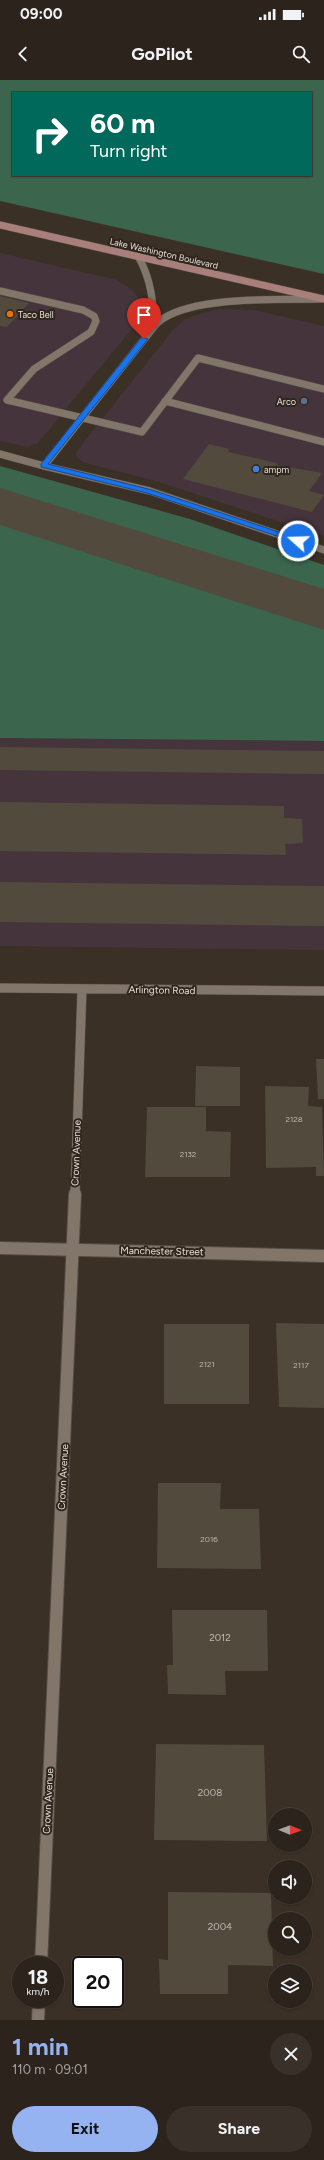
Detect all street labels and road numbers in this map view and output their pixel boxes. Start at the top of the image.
street label: Lake Washington Boulevard [109,235,219,271]
street label: Arlington Road [129,983,196,997]
street label: Crown Avenue [68,1119,84,1186]
street label: Manchester Street [120,1244,204,1258]
street label: Crown Avenue [55,1443,71,1510]
street label: Crown Avenue [40,1767,56,1834]

